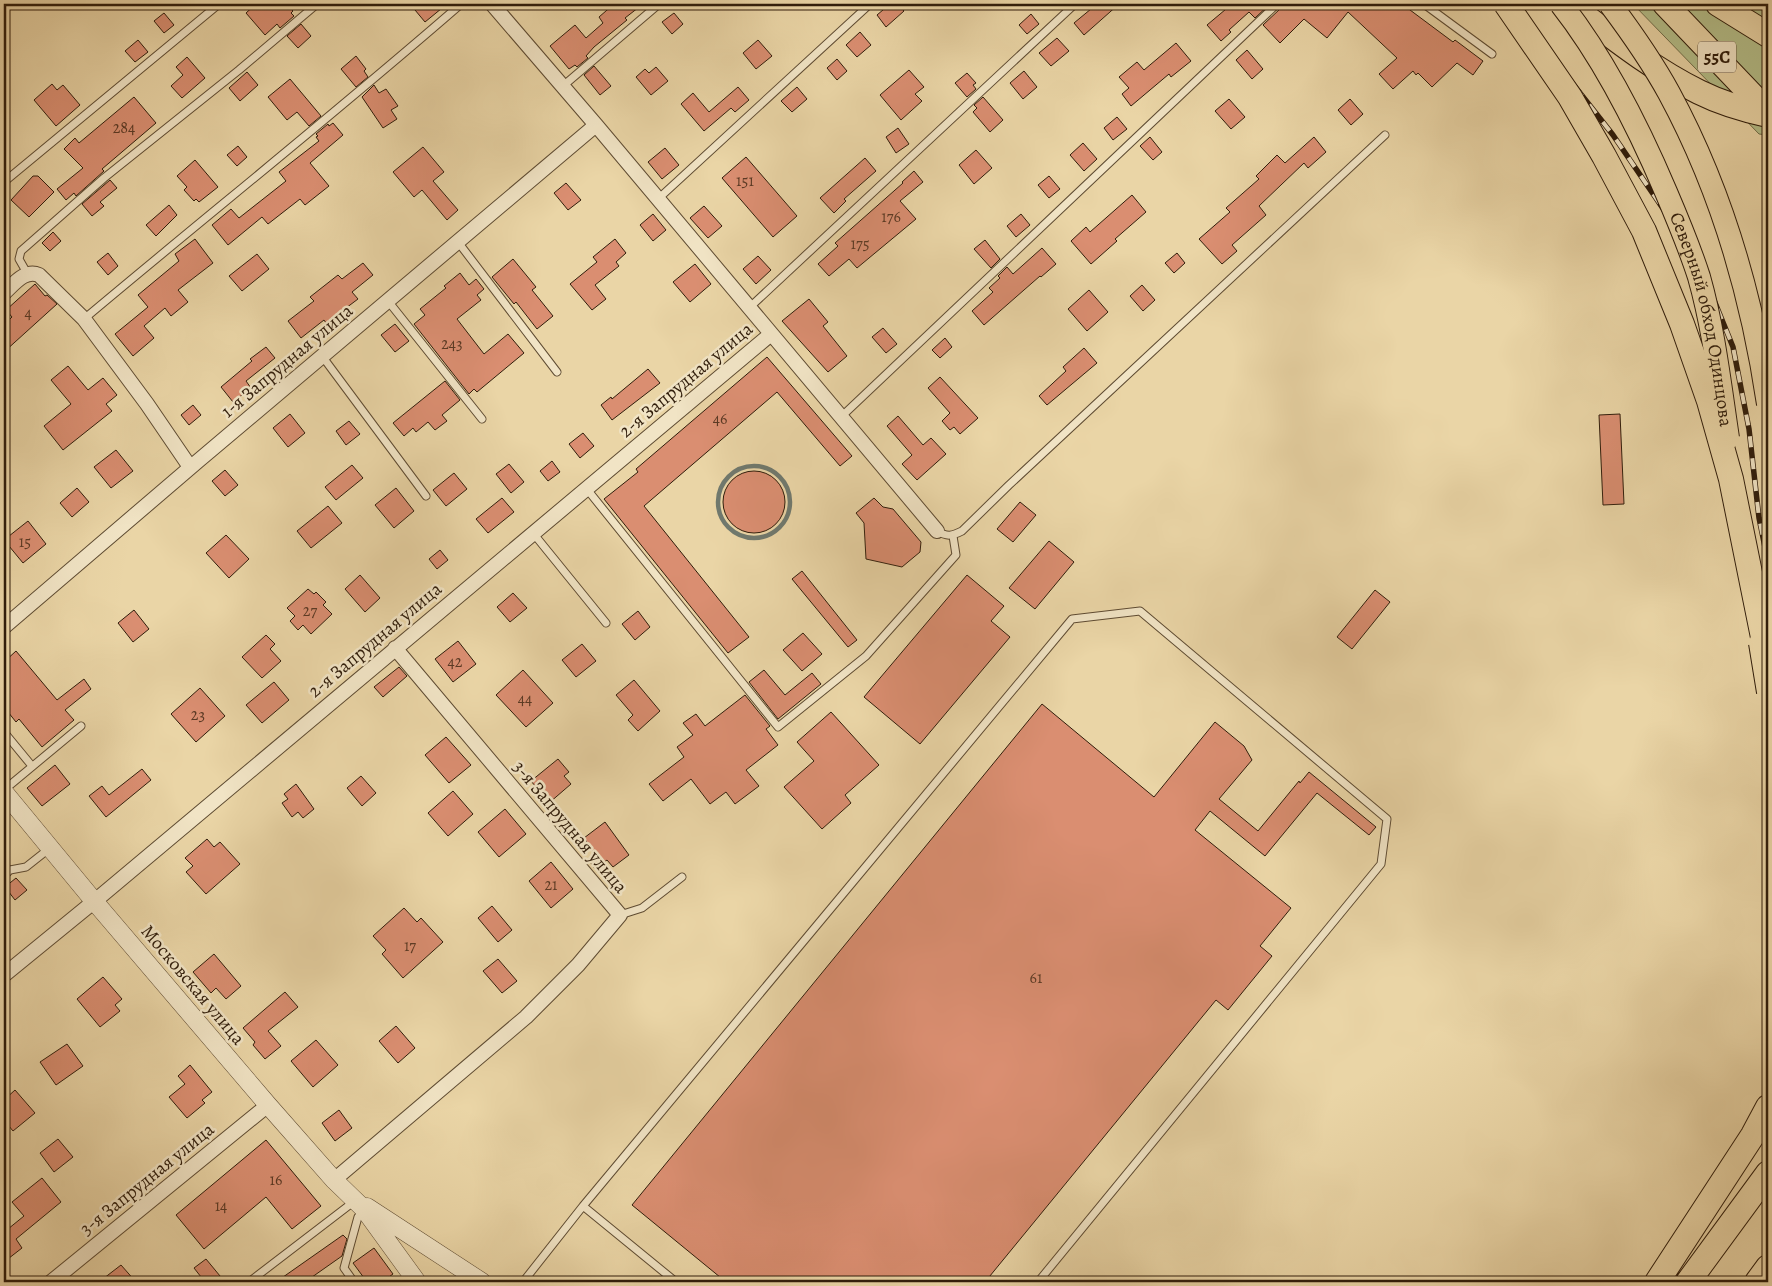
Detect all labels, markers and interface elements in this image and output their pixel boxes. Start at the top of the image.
road number: 55C [1698,42,1736,72]
house number: 284 [113,117,135,139]
house number: 151 [736,170,754,192]
house number: 176 [881,206,901,228]
street label: Северный обход Одинцова [1663,208,1739,429]
house number: 175 [850,233,870,255]
street label: 1-я Запрудная улица [216,298,359,424]
house number: 4 [24,302,32,324]
street label: 2-я Запрудная улица [614,316,759,444]
house number: 243 [441,333,463,355]
house number: 46 [713,408,727,430]
house number: 15 [19,531,31,553]
street label: 2-я Запрудная улица [303,576,448,704]
house number: 27 [303,600,317,622]
house number: 42 [448,651,463,673]
house number: 44 [518,688,532,710]
house number: 23 [191,704,205,726]
street label: 3-я Запрудная улица [507,755,634,899]
house number: 21 [544,874,558,896]
street label: Московская улица [135,919,251,1051]
house number: 17 [404,935,416,957]
house number: 61 [1030,967,1043,989]
street label: 3-я Запрудная улица [74,1116,220,1241]
house number: 16 [270,1169,282,1191]
house number: 14 [215,1195,227,1217]

